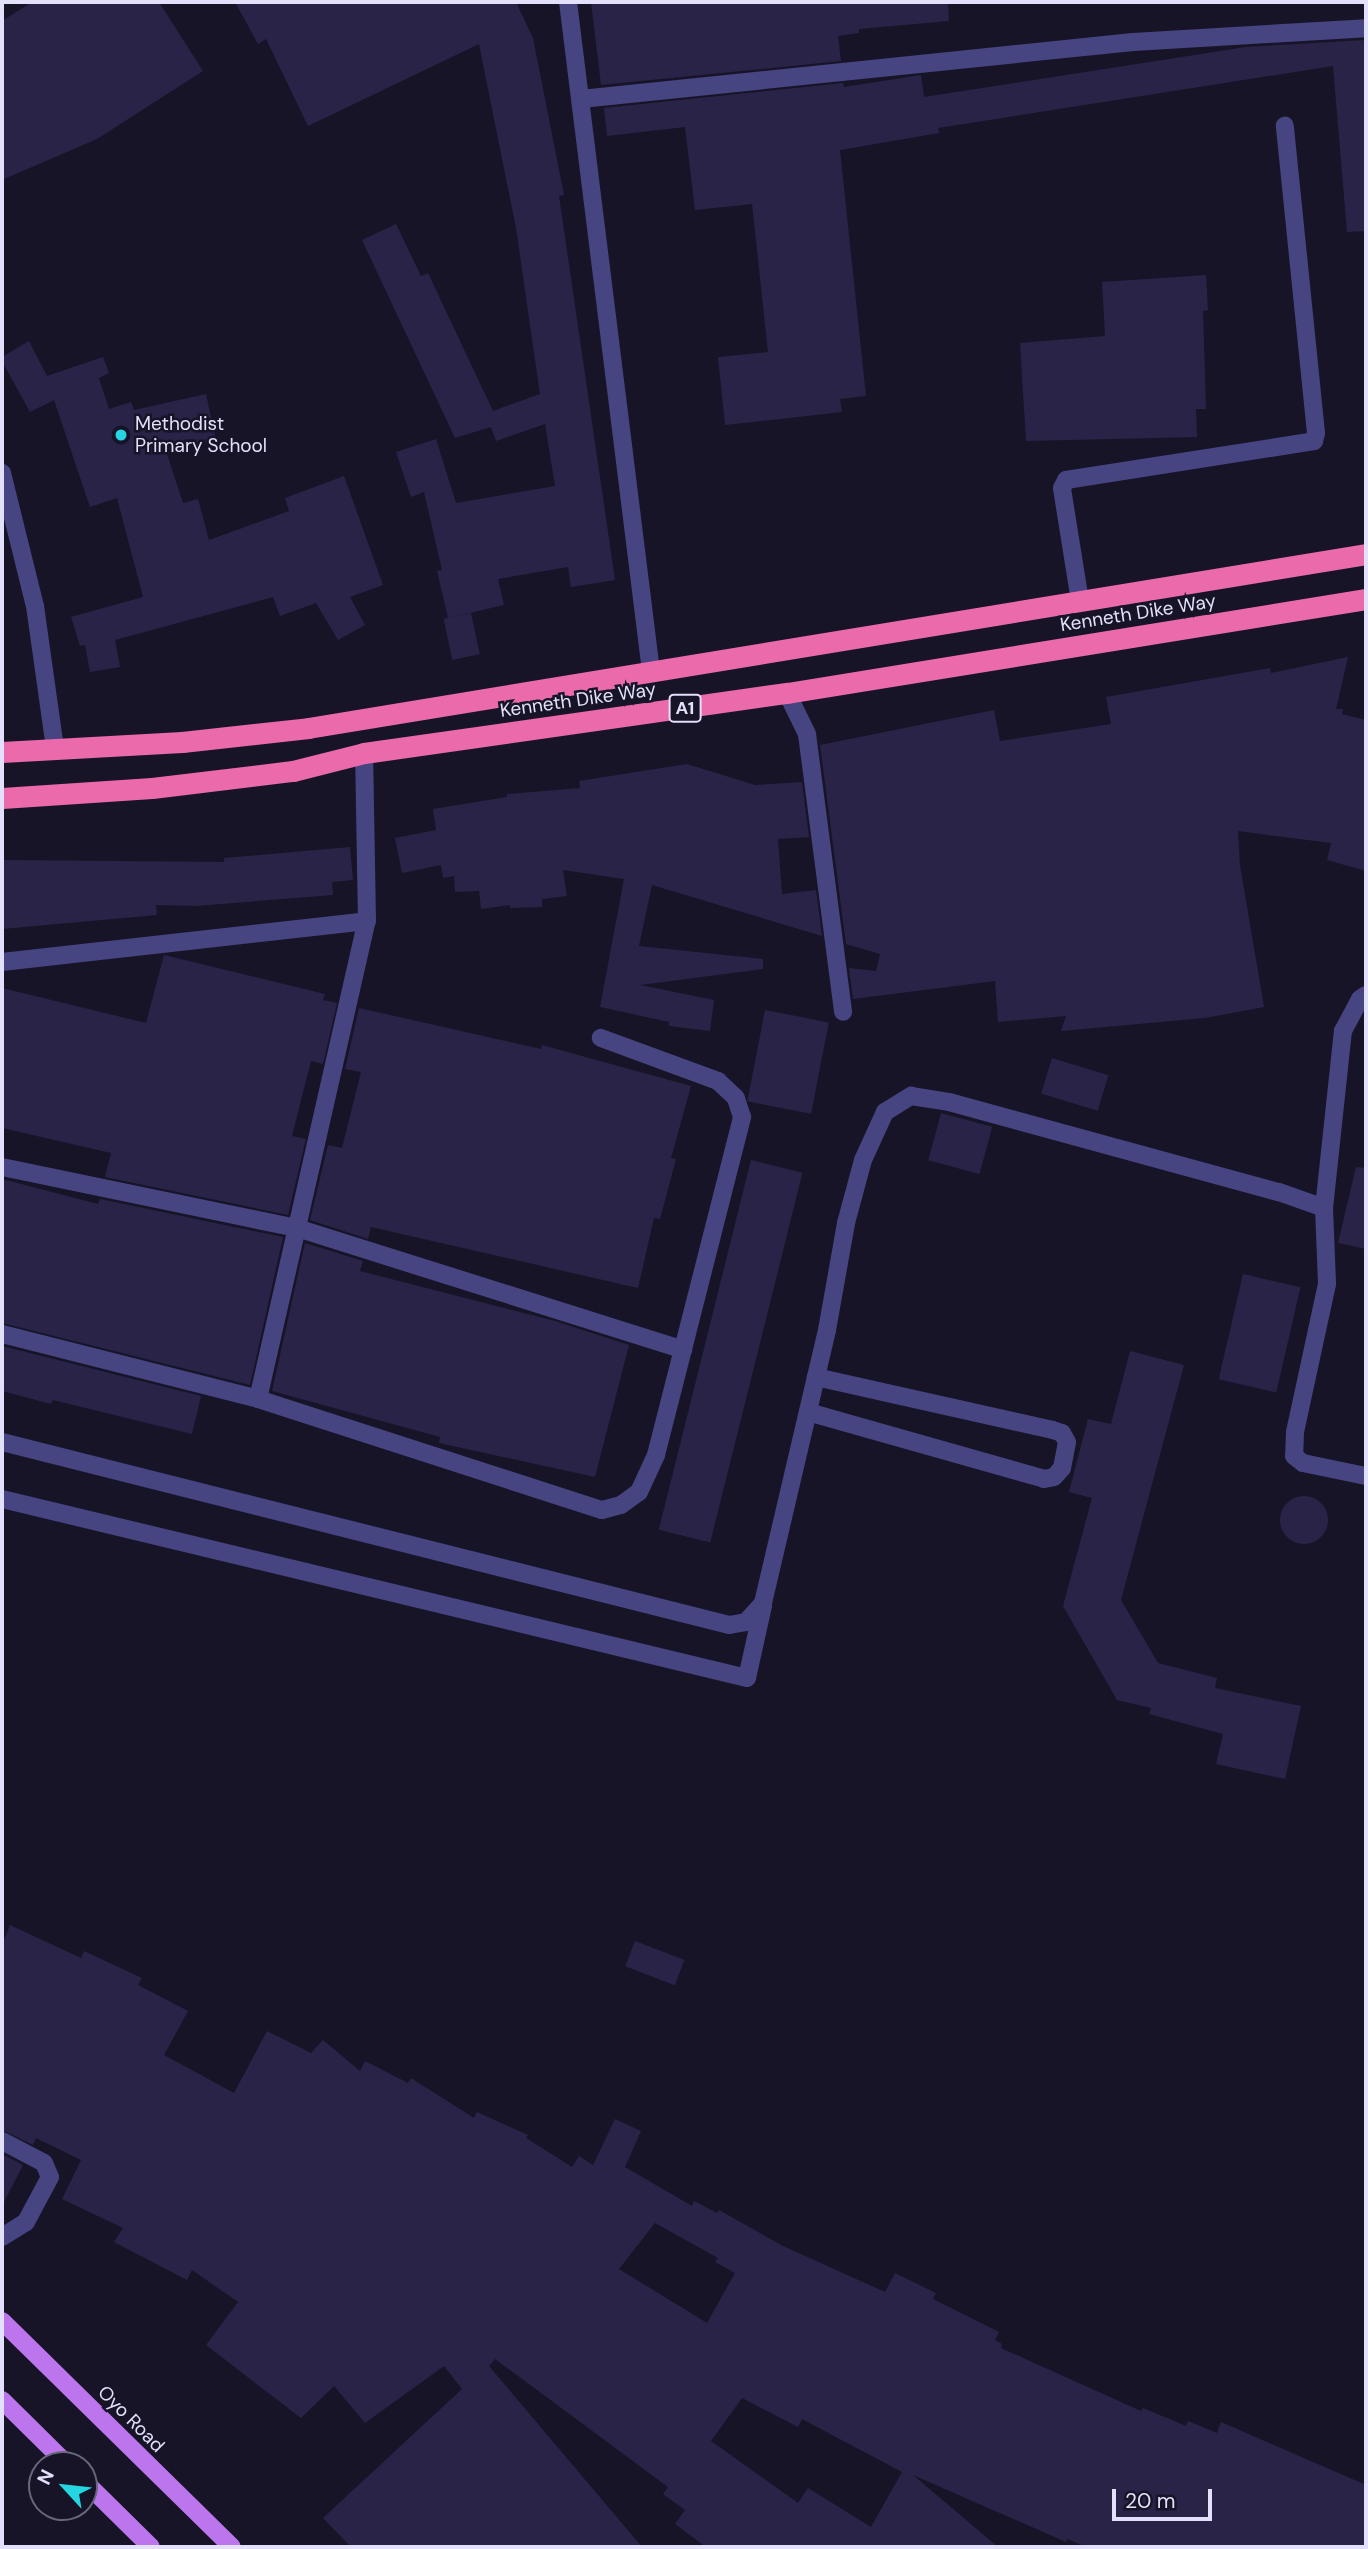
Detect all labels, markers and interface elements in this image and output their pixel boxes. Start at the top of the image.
place label: Methodist Primary School [135,413,267,457]
marker: Methodist Primary School [113,427,129,443]
street label: Kenneth Dike Way [1058,589,1218,637]
street label: Kenneth Dike Way [498,678,658,722]
road number: A1 [668,694,702,722]
street label: Oyo Road [93,2381,169,2457]
north arrow [28,2451,98,2521]
text: N [31,2465,60,2489]
scale bar [1116,2476,1216,2520]
text: 20 m [1125,2487,1176,2515]

